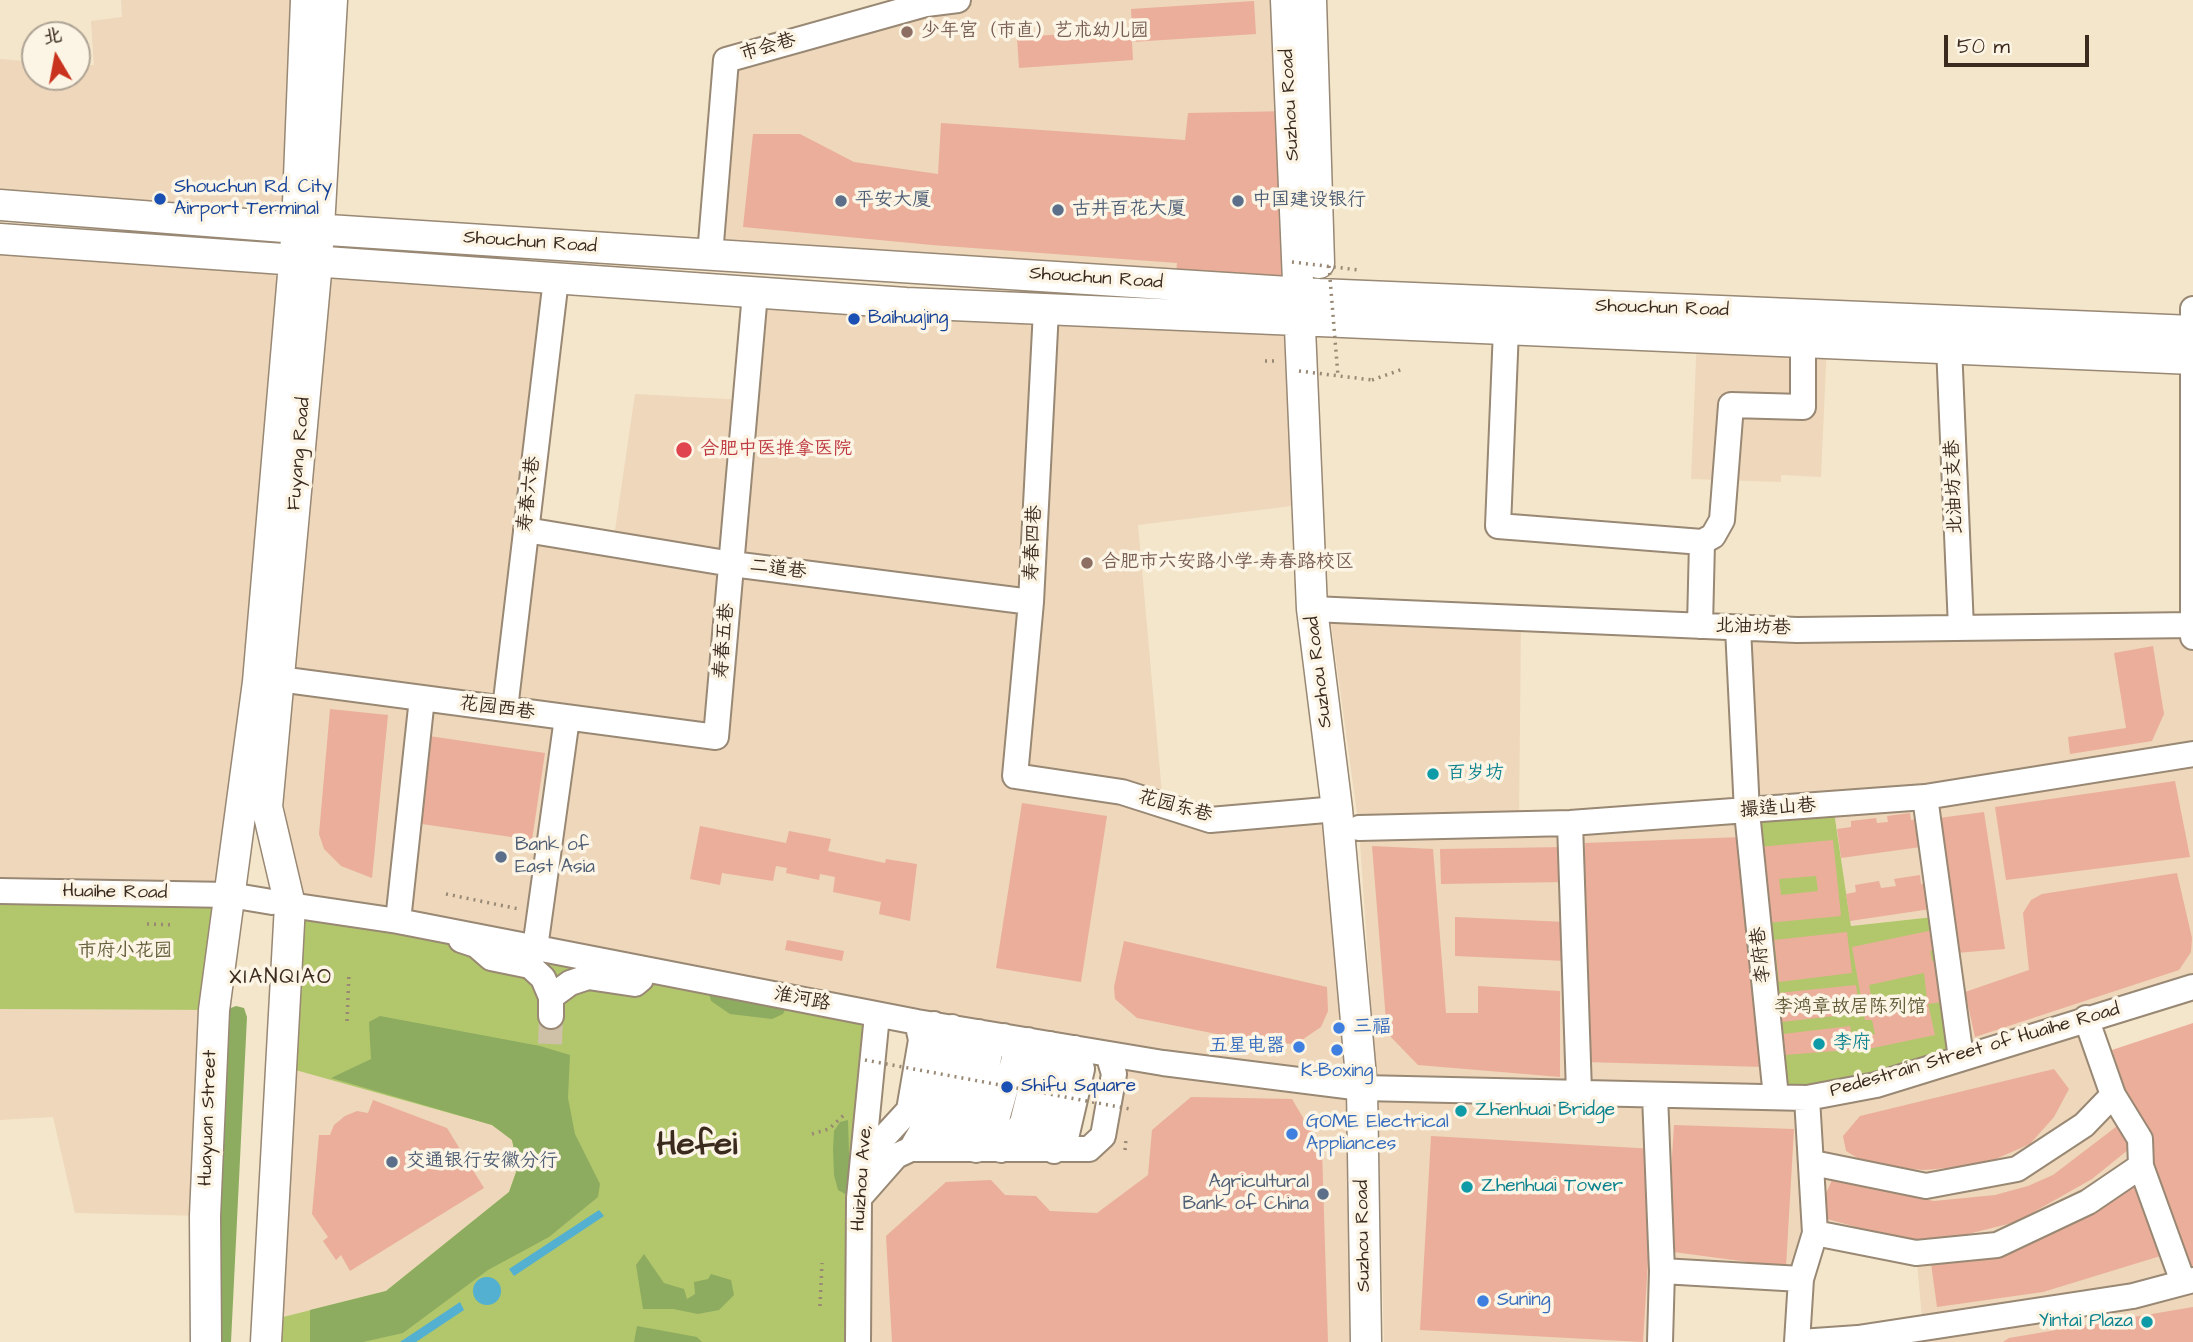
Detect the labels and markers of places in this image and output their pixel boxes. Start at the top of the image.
place label: 少年宫（市直）艺术幼儿园 [921,21,1149,43]
marker: 少年宫（市直）艺术幼儿园 [899,24,915,40]
place label: Shouchun Rd. City Airport Terminal [174,177,332,221]
place label: 平安大厦 [855,190,931,212]
place label: 中国建设银行 [1252,190,1366,212]
marker: Shouchun Rd. City Airport Terminal [152,191,168,207]
marker: 平安大厦 [833,193,849,209]
marker: 中国建设银行 [1230,193,1246,209]
place label: 古井百花大厦 [1072,199,1186,221]
marker: 古井百花大厦 [1050,202,1066,218]
place label: Baihuajing [868,308,948,330]
marker: Baihuajing [846,311,862,327]
place label: 合肥中医推拿医院 [700,439,852,461]
marker: 合肥中医推拿医院 [674,440,694,460]
place label: 合肥市六安路小学-寿春路校区 [1101,552,1354,574]
marker: 合肥市六安路小学-寿春路校区 [1079,555,1095,571]
place label: 百岁坊 [1447,763,1504,785]
marker: 百岁坊 [1425,766,1441,782]
place label: Bank of East Asia [515,835,595,879]
marker: Bank of East Asia [493,849,509,865]
place label: 三福 [1353,1017,1391,1039]
marker: 三福 [1331,1020,1347,1036]
place label: 李府 [1833,1033,1871,1055]
place label: 五星电器 [1209,1036,1285,1058]
marker: 李府 [1811,1036,1827,1052]
marker: 五星电器 [1291,1039,1307,1055]
marker: K-Boxing [1329,1042,1345,1058]
place label: K-Boxing [1301,1061,1373,1083]
place label: Shifu Square [1021,1076,1136,1098]
marker: Shifu Square [999,1079,1015,1095]
place label: Zhenhuai Bridge [1475,1100,1615,1122]
marker: Zhenhuai Bridge [1453,1103,1469,1119]
place label: GOME Electrical Appliances [1306,1112,1449,1156]
marker: GOME Electrical Appliances [1284,1126,1300,1142]
place label: 交通银行安徽分行 [406,1151,558,1173]
marker: 交通银行安徽分行 [384,1154,400,1170]
place label: Agricultural Bank of China [1183,1172,1309,1216]
place label: Zhenhuai Tower [1481,1176,1623,1198]
marker: Zhenhuai Tower [1459,1179,1475,1195]
marker: Agricultural Bank of China [1315,1186,1331,1202]
place label: Suning [1497,1290,1551,1312]
marker: Suning [1475,1293,1491,1309]
place label: Yintai Plaza [2039,1311,2133,1333]
marker: Yintai Plaza [2139,1314,2155,1330]

